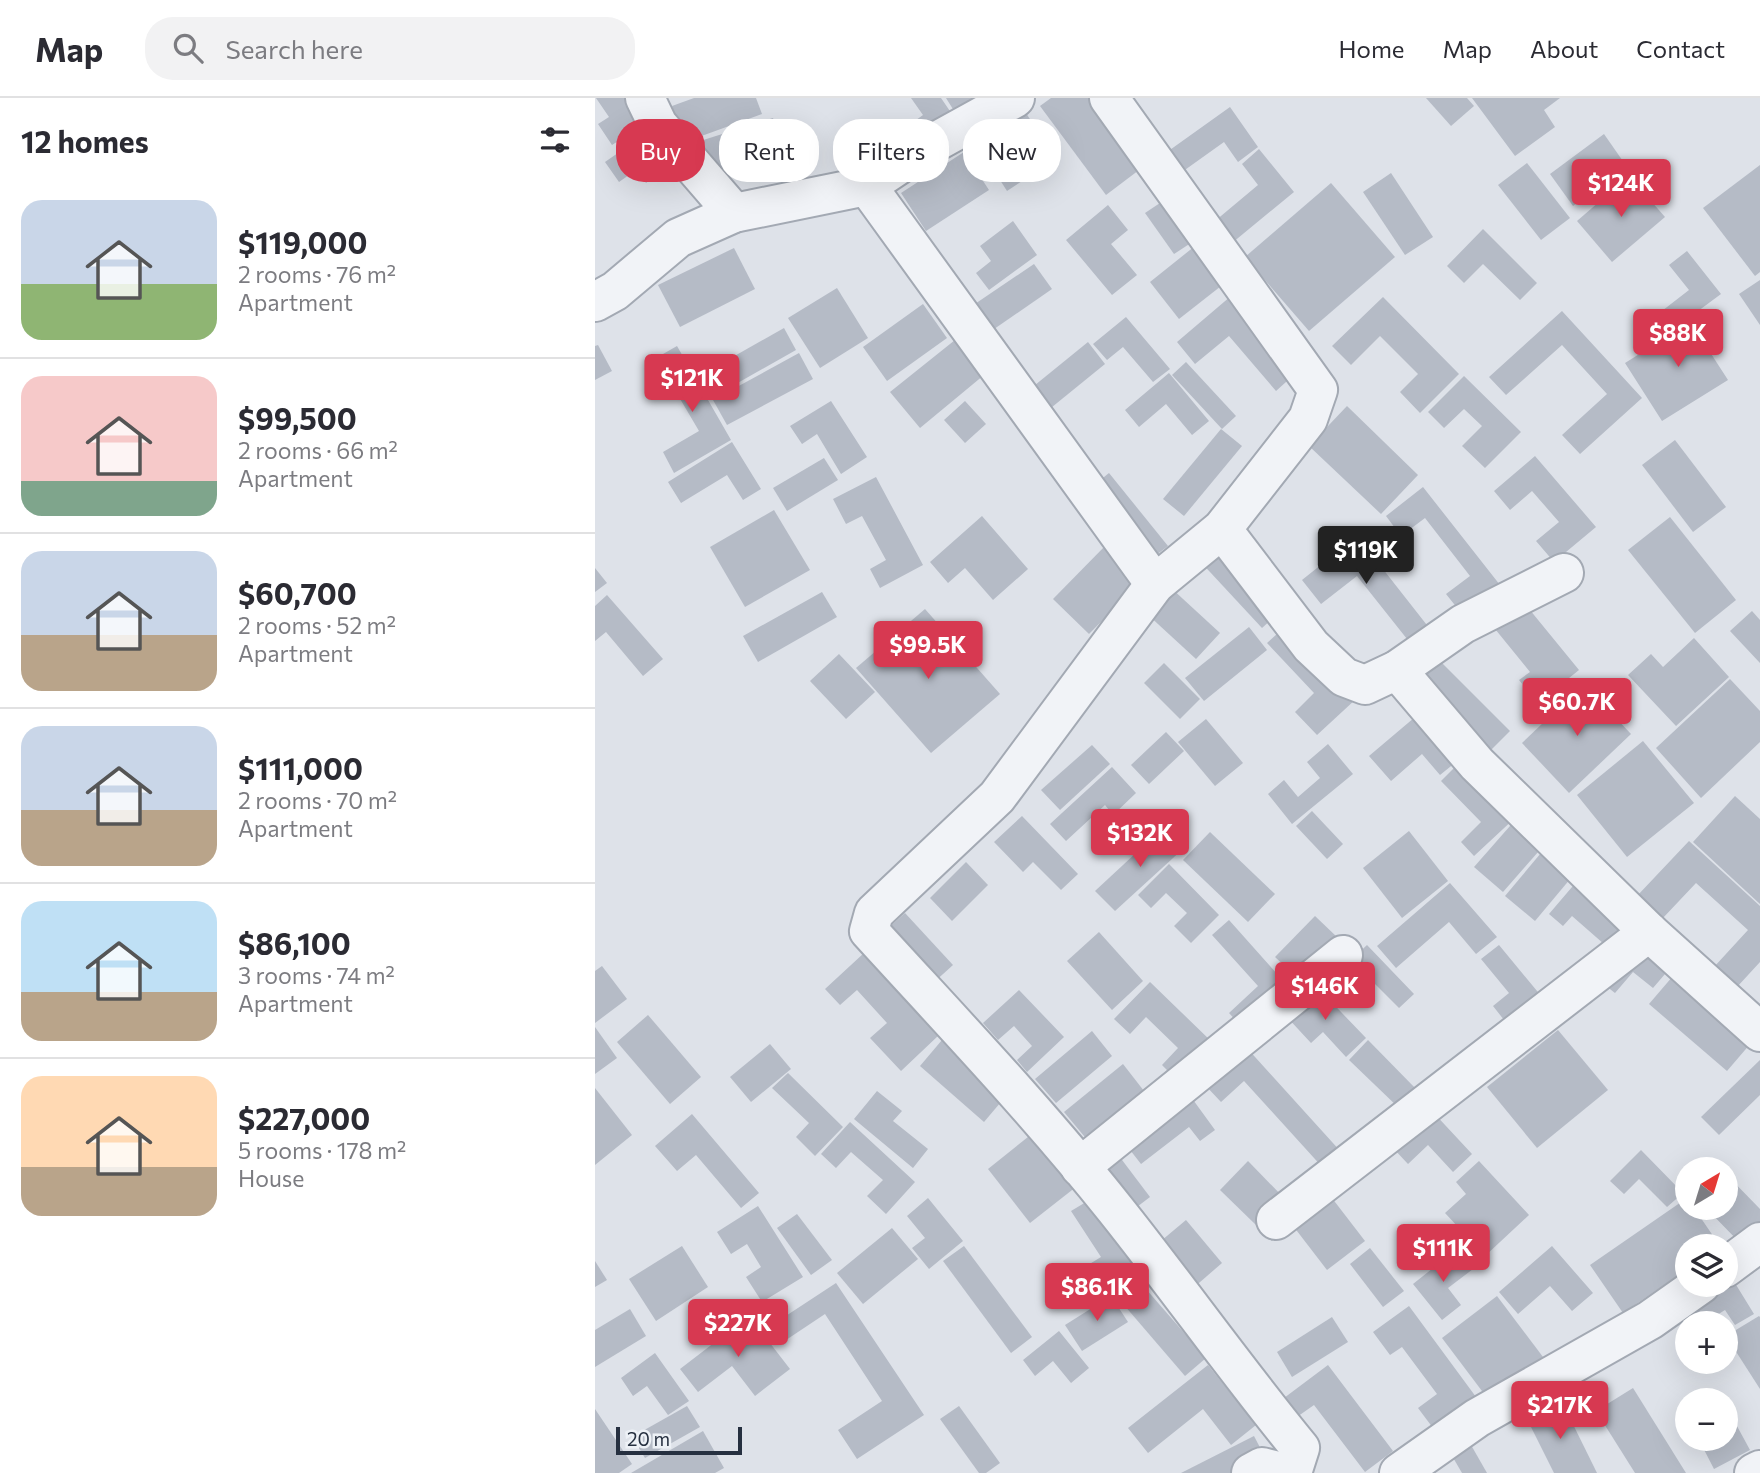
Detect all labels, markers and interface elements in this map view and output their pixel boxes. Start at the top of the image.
search box [145,17,635,80]
text: Map [35,28,103,69]
icon: search [169,29,207,67]
text: Search here [225,33,363,64]
text: Home [1339,34,1405,63]
text: Map [1443,34,1492,63]
text: About [1530,34,1598,63]
text: Contact [1636,34,1725,63]
chip: Buy [616,119,705,182]
chip: Rent [719,119,819,182]
chip: Filters [833,119,949,182]
chip: New [963,119,1061,182]
icon: filters [536,121,574,159]
text: 12 homes [21,122,149,159]
pin: $124K [1572,159,1670,219]
text: $124K [1588,168,1654,196]
text: $119,000 [238,223,367,260]
icon: home [77,228,161,312]
text: 2 rooms · 76 m² [238,260,396,288]
text: Apartment [238,288,353,316]
pin: $88K [1637,310,1719,369]
text: $88K [1649,318,1707,346]
pin: $121K [643,354,741,414]
text: $121K [660,363,724,391]
text: $99,500 [238,399,357,436]
icon: home [77,404,161,488]
text: 2 rooms · 66 m² [238,436,398,464]
text: Apartment [238,464,353,492]
pin: $119K [1317,526,1415,586]
text: $119K [1334,535,1398,563]
text: $60,700 [238,574,357,611]
icon: home [77,579,161,663]
text: 2 rooms · 52 m² [238,611,396,639]
pin: $99.5K [871,622,985,681]
text: $99.5K [890,630,966,658]
text: Apartment [238,639,353,667]
pin: $60.7K [1520,678,1634,738]
text: $60.7K [1539,687,1615,715]
text: $111,000 [238,749,363,786]
icon: home [77,754,161,838]
text: 2 rooms · 70 m² [238,786,397,814]
pin: $132K [1091,810,1189,869]
text: Apartment [238,814,353,842]
text: $132K [1107,818,1173,846]
text: $86,100 [238,924,351,961]
icon: home [77,929,161,1013]
text: 3 rooms · 74 m² [238,961,395,989]
pin: $146K [1276,962,1374,1022]
text: $146K [1291,971,1359,999]
text: Apartment [238,989,353,1017]
text: $227,000 [238,1099,370,1136]
icon: home [77,1104,161,1188]
text: 5 rooms · 178 m² [238,1136,406,1164]
north arrow [1675,1157,1738,1220]
map controls [1675,1157,1738,1451]
text: House [238,1164,304,1192]
pin: $111K [1394,1224,1492,1284]
text: $111K [1413,1233,1473,1261]
button: layers [1675,1234,1738,1297]
pin: $86.1K [1040,1264,1154,1323]
text: $86.1K [1061,1272,1133,1300]
pin: $227K [689,1300,787,1359]
text: $227K [704,1308,772,1336]
button: + [1675,1311,1738,1374]
pin: $217K [1511,1382,1609,1441]
button: − [1675,1388,1738,1451]
text: $217K [1527,1390,1593,1418]
scale bar [616,1424,742,1456]
text: 20 m [627,1427,670,1450]

